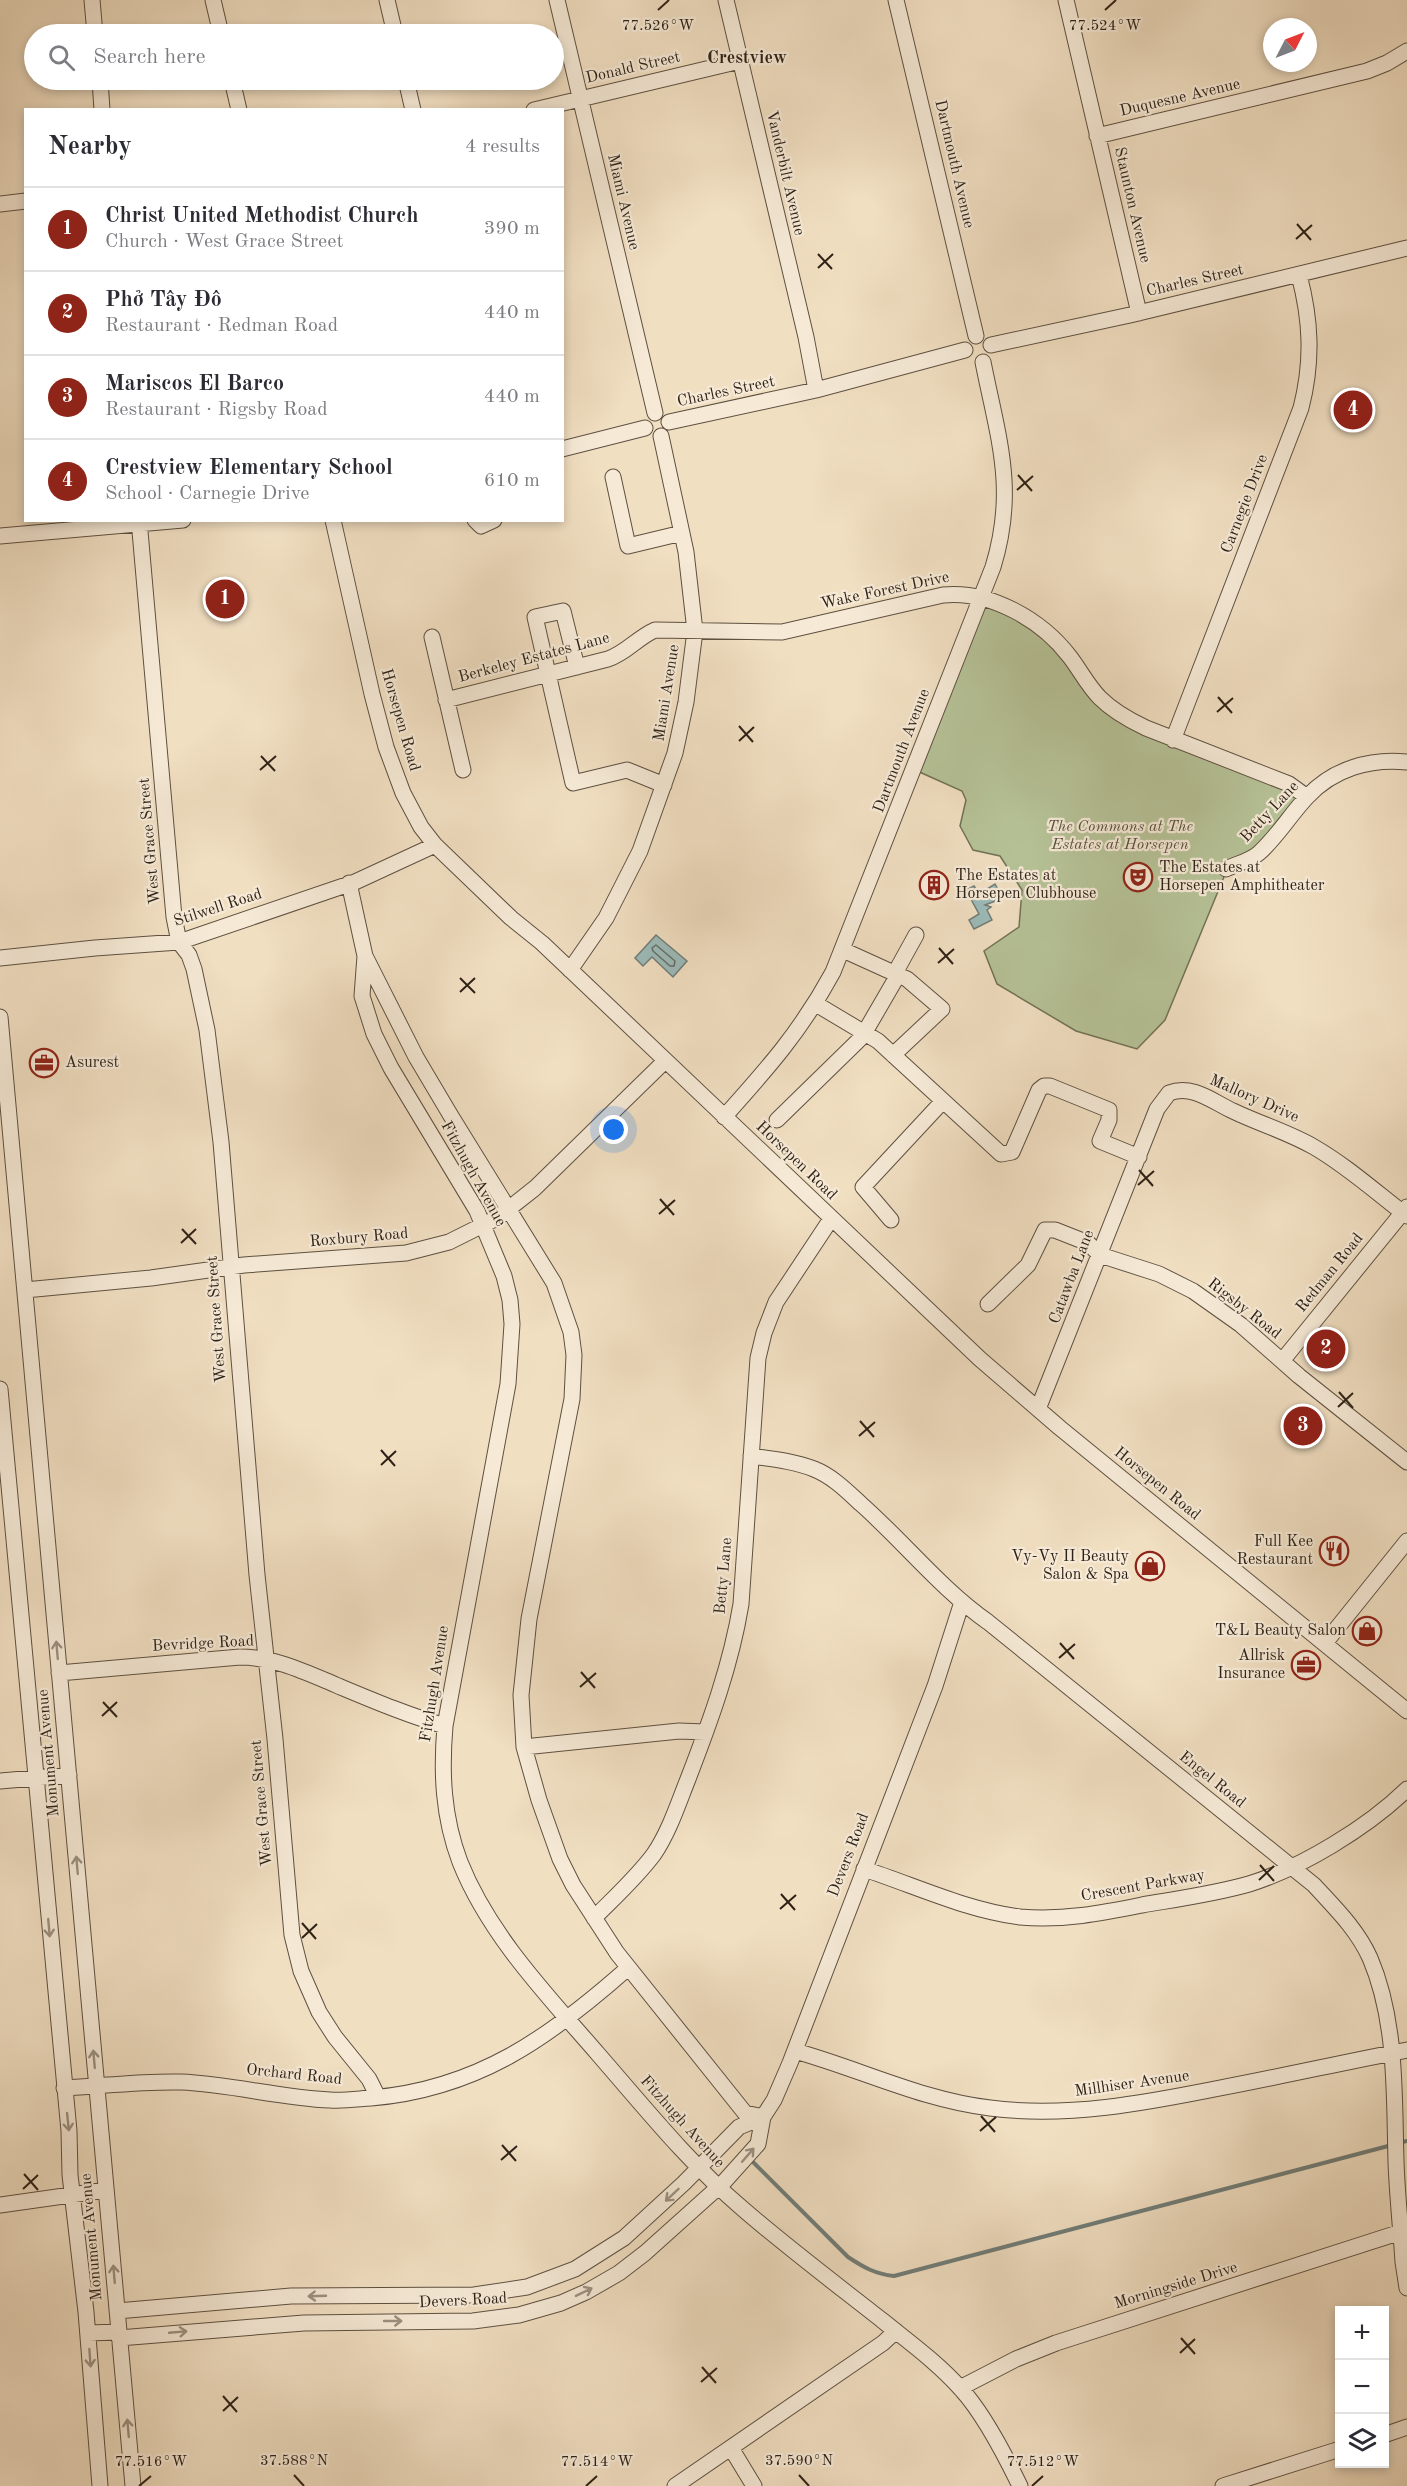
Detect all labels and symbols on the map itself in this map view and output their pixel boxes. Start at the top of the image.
north arrow [1263,18,1317,72]
text: 77.526°W [622,19,694,34]
text: 77.524°W [1069,19,1141,34]
street label: Donald Street [584,49,682,87]
district label: Crestview [707,49,787,67]
street label: Duquesne Avenue [1118,76,1242,120]
street label: Dartmouth Avenue [931,98,977,230]
street label: Vanderbilt Avenue [763,109,807,237]
street label: Staunton Avenue [1111,146,1153,264]
street label: Miami Avenue [604,152,642,252]
street label: Charles Street [1145,262,1246,300]
street label: Charles Street [676,374,777,410]
pin: 4 [1334,388,1372,432]
street label: Carnegie Drive [1219,452,1271,556]
street label: Wake Forest Drive [819,570,951,612]
pin: 1 [206,576,244,622]
street label: Berkeley Estates Lane [457,630,611,686]
street label: Miami Avenue [651,643,683,743]
street label: Horsepen Road [378,667,422,773]
street label: Dartmouth Avenue [871,687,933,815]
street label: West Grace Street [136,777,164,905]
street label: Betty Lane [1238,778,1302,846]
park label: The Commons at The Estates at Horsepen [1047,819,1193,853]
place label: The Estates at Horsepen Amphitheater [1159,860,1325,894]
theatre icon: The Estates at Horsepen Amphitheater [1122,861,1154,893]
place label: The Estates at Horsepen Clubhouse [955,868,1096,902]
building icon: The Estates at Horsepen Clubhouse [918,869,950,901]
street label: Stilwell Road [172,886,264,930]
office icon: Asurest [28,1047,60,1079]
place label: Asurest [65,1055,120,1071]
street label: Mallory Drive [1207,1072,1301,1126]
your location [599,1115,628,1144]
street label: Horsepen Road [752,1118,840,1204]
street label: Fitzhugh Avenue [437,1119,509,1229]
street label: Roxbury Road [309,1226,409,1250]
street label: Catawba Lane [1047,1228,1097,1326]
street label: Redman Road [1293,1230,1367,1316]
street label: West Grace Street [205,1255,229,1383]
street label: Rigsby Road [1204,1276,1284,1342]
pin: 2 [1306,1326,1346,1372]
pin: 3 [1284,1404,1322,1448]
street label: Horsepen Road [1111,1444,1203,1524]
place label: Full Kee Restaurant [1236,1534,1313,1568]
restaurant icon: Full Kee Restaurant [1318,1535,1350,1567]
street label: Betty Lane [713,1537,735,1615]
place label: Vy-Vy II Beauty Salon & Spa [1011,1549,1130,1583]
shop icon: Vy-Vy II Beauty Salon & Spa [1134,1550,1166,1582]
shop icon: T&L Beauty Salon [1351,1615,1383,1647]
place label: T&L Beauty Salon [1215,1623,1346,1639]
street label: Fitzhugh Avenue [418,1625,452,1743]
street label: Bevridge Road [152,1633,254,1655]
one-way arrow [51,1640,62,1660]
place label: Allrisk Insurance [1217,1648,1285,1682]
office icon: Allrisk Insurance [1290,1649,1322,1681]
street label: Monument Avenue [35,1688,63,1818]
street label: West Grace Street [248,1739,276,1867]
street label: Engel Road [1176,1749,1248,1811]
street label: Devers Road [826,1811,872,1899]
one-way arrow [71,1855,82,1875]
street label: Crescent Parkway [1080,1867,1207,1905]
one-way arrow [44,1918,55,1937]
one-way arrow [89,2050,100,2069]
street label: Orchard Road [245,2062,343,2088]
street label: Millhiser Avenue [1074,2068,1190,2100]
street label: Fitzhugh Avenue [637,2073,727,2171]
one-way arrow [62,2112,73,2132]
one-way arrow [742,2147,755,2163]
street label: Monument Avenue [78,2172,106,2302]
one-way arrow [664,2188,679,2202]
street label: Morningside Drive [1112,2260,1240,2312]
one-way arrow [108,2265,119,2285]
one-way arrow [574,2286,592,2298]
one-way arrow [308,2290,328,2301]
street label: Devers Road [418,2291,508,2311]
one-way arrow [383,2316,403,2327]
one-way arrow [167,2326,187,2337]
one-way arrow [85,2347,96,2367]
one-way arrow [122,2418,133,2438]
text: 37.588°N [260,2454,328,2469]
text: 37.590°N [765,2454,833,2469]
text: 77.516°W [115,2455,187,2470]
text: 77.514°W [561,2455,633,2470]
text: 77.512°W [1007,2455,1079,2470]

